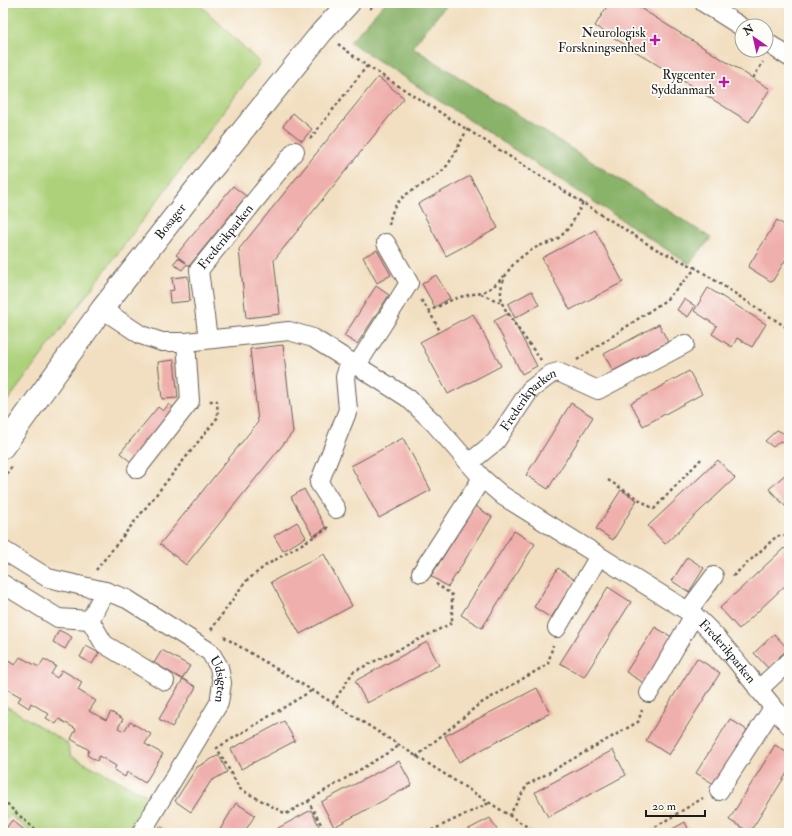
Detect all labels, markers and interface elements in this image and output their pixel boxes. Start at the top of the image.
north arrow [734,18,774,58]
text: N [740,21,757,39]
place label: Neurologisk Forskningsenhed [558,25,647,56]
marker: Neurologisk Forskningsenhed [649,34,661,46]
place label: Rygcenter Syddanmark [651,67,716,99]
marker: Rygcenter Syddanmark [718,76,730,88]
street label: Bosager [151,200,190,243]
street label: Frederikparken [195,201,257,273]
street label: Frederikparken [497,365,558,434]
street label: Frederikparken [695,616,759,687]
street label: Udsigten [206,653,230,704]
scale bar [646,792,705,818]
text: 20 m [652,799,677,814]

